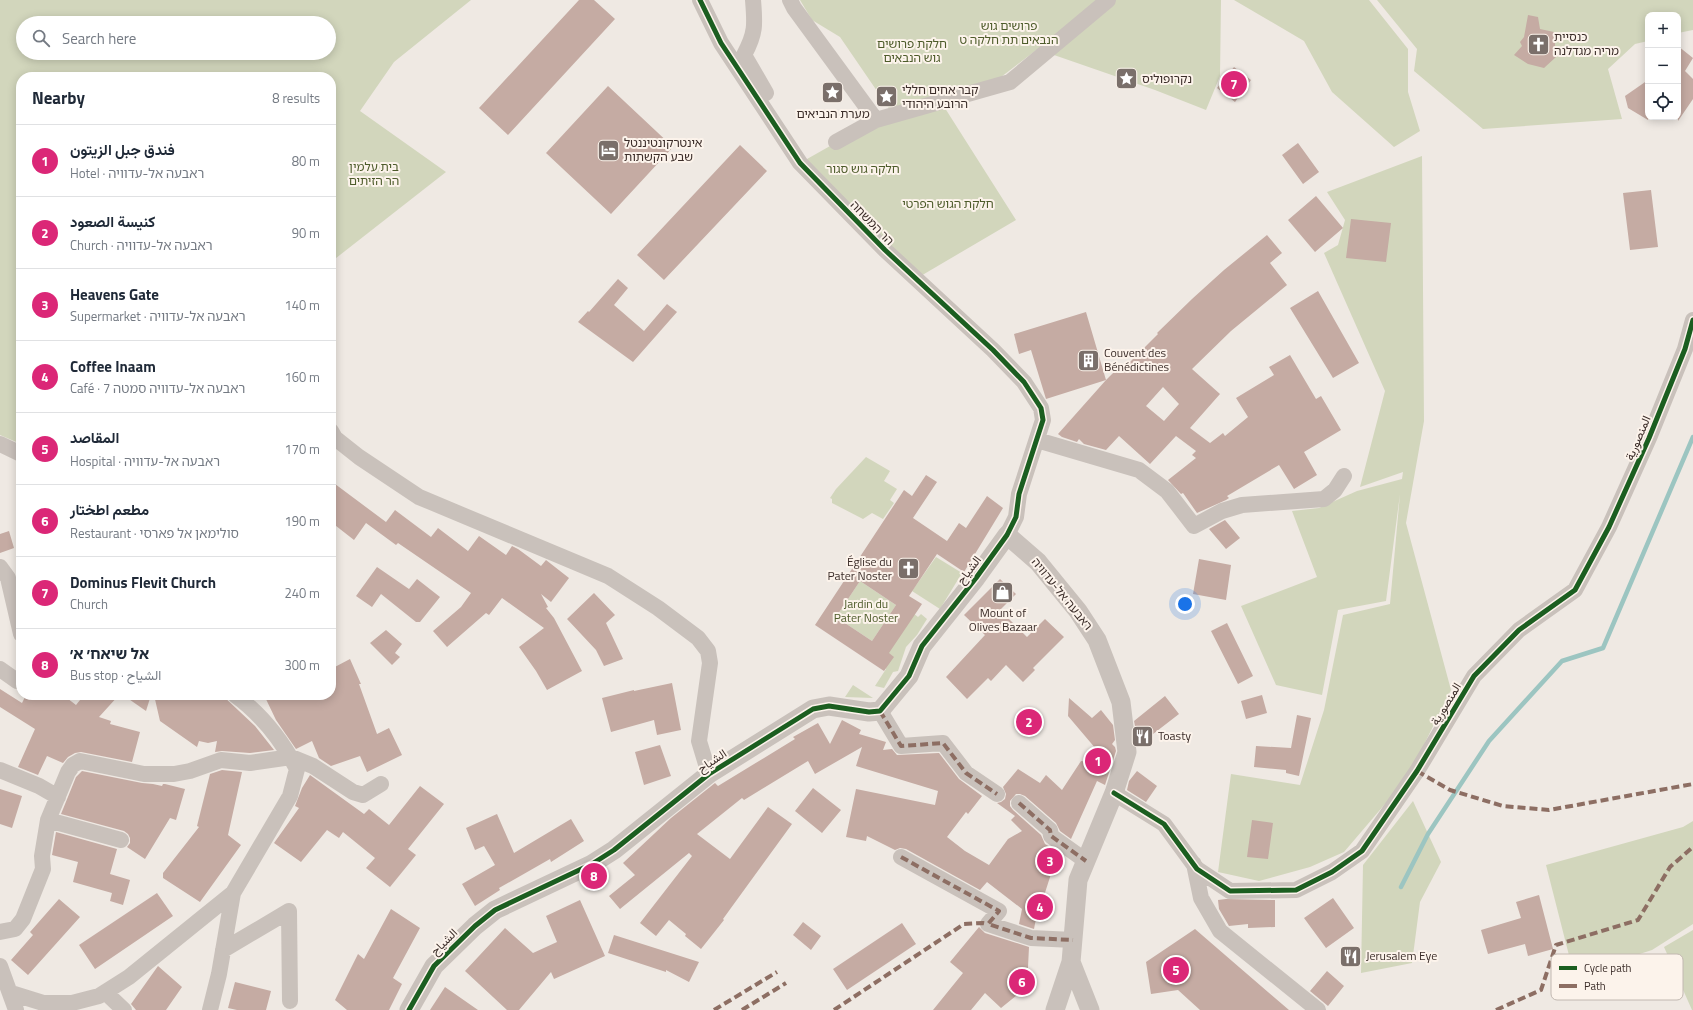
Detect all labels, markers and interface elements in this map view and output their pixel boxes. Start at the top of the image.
map controls [1645,12,1681,120]
button: + [1645,12,1681,48]
search box [16,16,336,60]
park label: פרושים גוש הנבאים תת חלקה ט [960,16,1058,49]
icon: search [30,27,52,49]
text: Search here [62,27,136,50]
place label: כנסיית מריה מגדלנה [1554,27,1619,60]
church icon: כנסיית מריה מגדלנה [1525,31,1551,57]
park label: חלקת פרושים גוש הנבאים [877,34,947,67]
button: − [1645,48,1681,84]
place icon: נקרופוליס [1114,66,1140,92]
place label: נקרופוליס [1142,69,1192,88]
pin: 7 [1221,69,1247,99]
place icon: מערת הנביאים [820,80,846,106]
place label: קבר אחים חללי הרובע היהודי [902,80,979,113]
place icon: קבר אחים חללי הרובע היהודי [874,84,900,110]
button: locate [1645,84,1681,120]
text: Nearby [32,85,85,111]
text: 8 results [272,88,320,108]
place label: מערת הנביאים [796,104,870,123]
place label: אינטרקונטיננטל שבע הקשתות [624,133,703,166]
hotel icon: אינטרקונטיננטל שבע הקשתות [596,137,622,163]
text: فندق جبل الزيتون [70,138,175,161]
text: 1 [41,151,49,171]
text: 80 m [292,151,320,171]
park label: בית עלמין הר הזיתים [349,157,399,190]
park label: חלקה גוש סגור [826,159,900,178]
text: Hotel · ראבעה אל-עדוויה [70,163,204,183]
park label: חלקת הגוש הפרטי [902,194,994,213]
street label: הר המשחה [846,196,899,249]
text: كنيسة الصعود [70,210,155,233]
text: 2 [41,223,49,243]
text: 90 m [292,223,320,243]
text: Church · ראבעה אל-עדוויה [70,235,213,255]
text: Heavens Gate [70,283,159,306]
text: 3 [41,295,49,315]
text: 140 m [284,295,320,315]
text: Supermarket · ראבעה אל-עדוויה [70,306,246,326]
place label: Couvent des Bénédictines [1104,343,1170,376]
building icon: Couvent des Bénédictines [1075,347,1101,373]
text: Coffee Inaam [70,355,156,378]
text: 4 [41,367,49,387]
text: 160 m [284,367,320,387]
text: Café · ראבעה אל-עדוויה סמטה 7 [70,378,245,398]
street label: المنصورية [1620,413,1655,463]
text: المقاصد [70,426,119,449]
text: 5 [41,439,49,459]
text: 170 m [284,439,320,459]
text: Hospital · ראבעה אל-עדוויה [70,451,220,471]
text: مطعم اطختار [70,498,149,521]
text: 6 [41,511,49,531]
text: 190 m [284,511,320,531]
text: Restaurant · סולימאן אל פארסי [70,523,239,543]
street label: الشياح [951,551,986,588]
place label: Église du Pater Noster [827,552,892,585]
street label: ראבעה אל-עדוויה [1027,553,1098,634]
church icon: Église du Pater Noster [895,556,921,582]
text: Dominus Flevit Church [70,571,216,594]
shop icon: Mount of Olives Bazaar [990,579,1016,605]
text: 7 [41,583,49,603]
text: 240 m [284,583,320,603]
text: Church [70,594,108,614]
park label: Jardin du Pater Noster [834,594,898,627]
your location [1175,594,1195,614]
place label: Mount of Olives Bazaar [969,603,1037,636]
text: אל שיאח׳ א׳ [70,642,149,665]
text: 8 [41,655,49,675]
text: 300 m [284,655,320,675]
text: Bus stop · الشياح [70,665,161,685]
street label: المنصورية [1425,679,1466,729]
pin: 2 [1016,707,1042,737]
restaurant icon: Toasty [1130,723,1156,749]
place label: Toasty [1158,726,1191,745]
street label: الشياح [693,744,730,777]
pin: 1 [1085,746,1111,776]
pin: 3 [1037,846,1063,876]
pin: 8 [581,861,607,891]
pin: 4 [1027,892,1053,922]
street label: الشياح [426,924,462,960]
restaurant icon: Jerusalem Eye [1338,943,1364,969]
place label: Jerusalem Eye [1366,946,1437,965]
legend [1551,954,1683,1000]
pin: 5 [1163,955,1189,985]
text: Cycle path [1584,960,1632,976]
pin: 6 [1009,967,1035,997]
text: Path [1584,978,1606,994]

